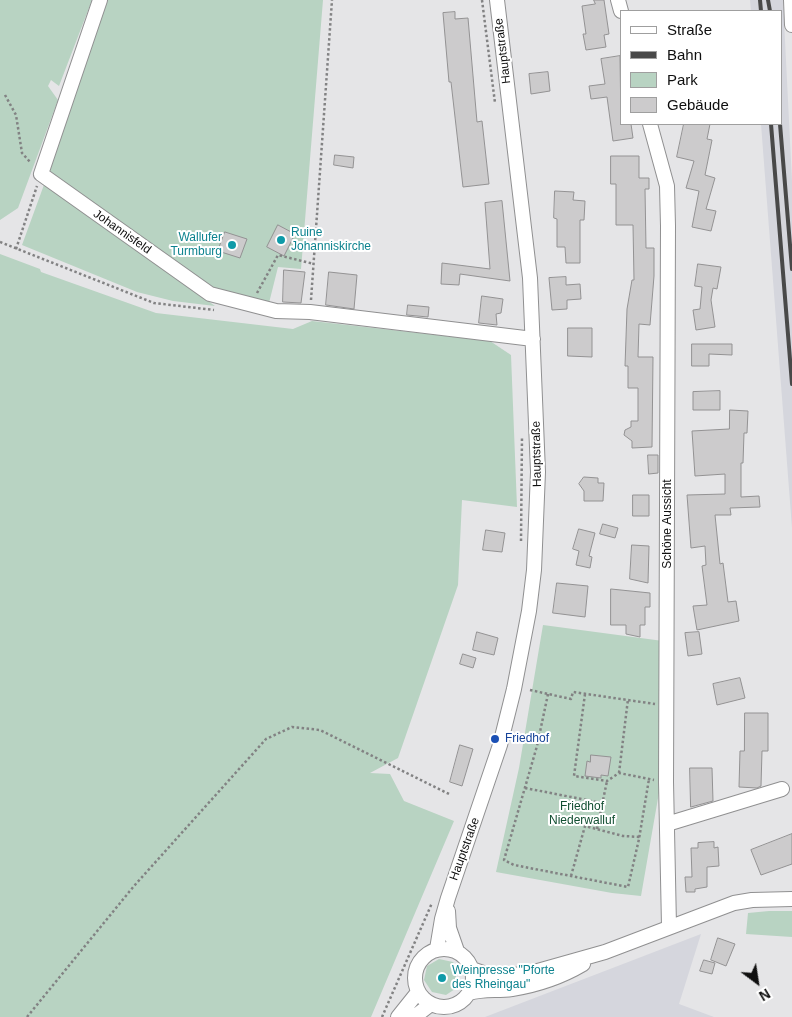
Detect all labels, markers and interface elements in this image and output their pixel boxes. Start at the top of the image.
legend [620,10,782,125]
street label: Hauptstraße [492,17,514,85]
text: Straße [667,21,712,38]
text: Bahn [667,46,702,63]
text: Park [667,71,698,88]
text: Gebäude [667,96,729,113]
street label: Johannisfeld [90,207,154,257]
place label: Ruine Johanniskirche [291,226,371,254]
place label: Wallufer Turmburg [170,231,222,259]
marker: Ruine Johanniskirche [275,234,287,246]
marker: Wallufer Turmburg [226,239,238,251]
street label: Hauptstraße [529,421,545,487]
street label: Schöne Aussicht [661,479,675,569]
place label: Friedhof [505,732,549,746]
marker: Friedhof [489,733,501,745]
park label: Friedhof Niederwalluf [549,800,615,828]
street label: Hauptstraße [447,816,483,882]
north arrow [732,957,782,1007]
place label: Weinpresse "Pforte des Rheingau" [452,964,555,992]
marker: Weinpresse "Pforte des Rheingau" [436,972,448,984]
text: N [756,985,773,1004]

